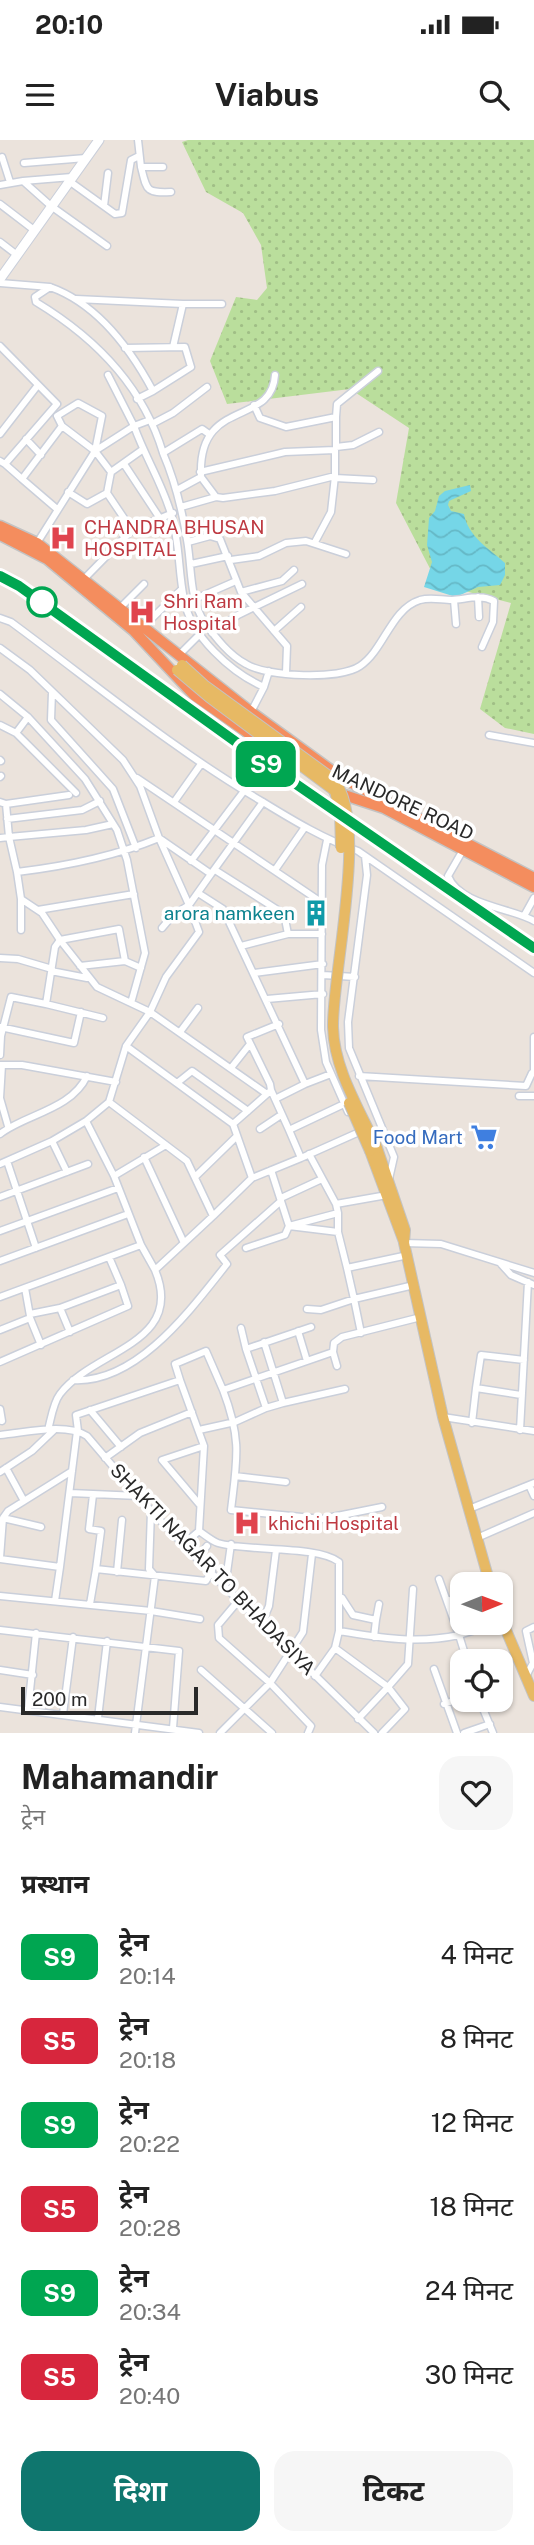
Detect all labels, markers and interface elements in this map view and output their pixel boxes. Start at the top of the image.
text: 20:10 [35,9,103,40]
icon: menu [21,76,59,114]
text: Viabus [215,76,319,113]
icon: search [475,76,513,114]
place label: CHANDRA BHUSAN HOSPITAL [84,516,265,560]
hospital icon: CHANDRA BHUSAN HOSPITAL [48,523,78,553]
unlabelled marker [27,587,57,617]
place label: Shri Ram Hospital [163,590,243,634]
hospital icon: Shri Ram Hospital [127,597,157,627]
line badge: S9 [234,741,298,787]
text: S9 [250,750,282,778]
street label: MANDORE ROAD [329,760,477,844]
building icon: arora namkeen [301,898,331,928]
place label: arora namkeen [164,902,295,924]
supermarket icon: Food Mart [469,1122,499,1152]
place label: Food Mart [373,1126,463,1148]
street label: SHAKTI NAGAR TO BHADASIYA [106,1459,320,1679]
hospital icon: khichi Hospital [232,1508,262,1538]
place label: khichi Hospital [268,1512,399,1534]
north arrow [450,1572,513,1634]
map controls [450,1572,513,1712]
button: locate [450,1649,513,1712]
scale bar [21,1684,198,1716]
text: 200 m [32,1688,88,1710]
button: heart [439,1756,513,1830]
text: Mahamandir [21,1758,218,1796]
text: ट्रेन [21,1803,45,1830]
text: प्रस्थान [21,1868,89,1899]
text: ट्रेन [119,1926,149,1957]
text: 4 मिनट [441,1939,513,1970]
text: S9 [43,1943,76,1971]
text: 20:14 [119,1962,176,1989]
text: ट्रेन [119,2010,149,2041]
text: 8 मिनट [440,2023,513,2054]
text: S5 [43,2027,76,2055]
text: 20:18 [119,2046,176,2073]
text: ट्रेन [119,2094,149,2125]
text: 12 मिनट [431,2107,513,2138]
text: S9 [43,2111,76,2139]
text: 20:22 [119,2130,180,2157]
text: ट्रेन [119,2178,149,2209]
text: 18 मिनट [429,2191,513,2222]
text: S5 [43,2195,76,2223]
text: 20:28 [119,2214,181,2241]
text: ट्रेन [119,2262,149,2293]
text: 24 मिनट [425,2275,513,2306]
text: S9 [43,2279,76,2307]
text: 20:34 [119,2298,181,2325]
text: ट्रेन [119,2346,149,2377]
text: 30 मिनट [425,2359,513,2390]
text: S5 [43,2363,76,2391]
text: 20:40 [119,2382,180,2409]
button: दिशा [21,2451,260,2531]
button: टिकट [274,2451,513,2531]

